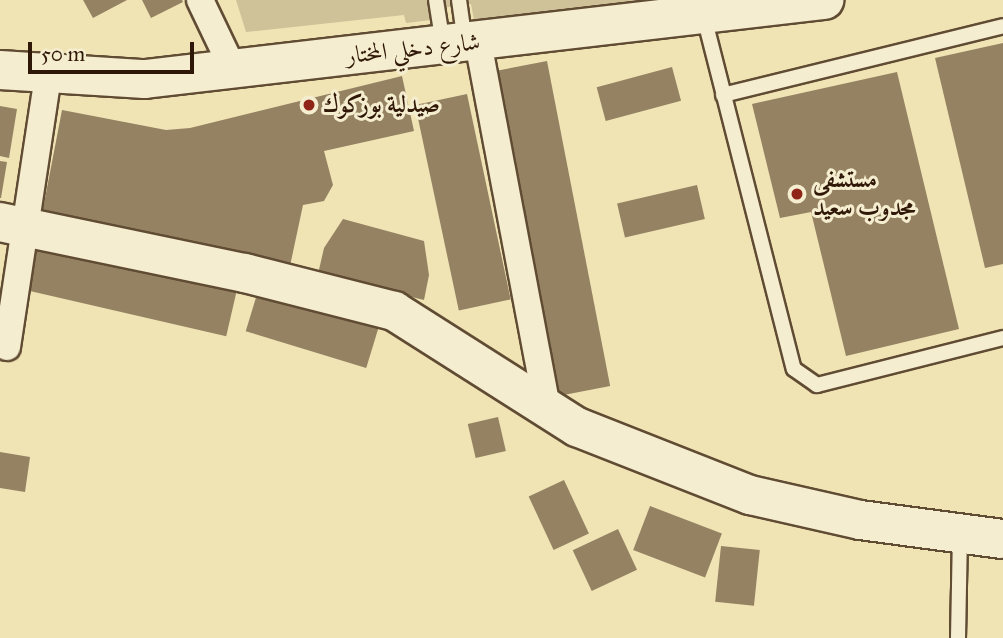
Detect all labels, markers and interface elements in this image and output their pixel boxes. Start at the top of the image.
scale bar [32,28,198,72]
street label: شارع دخلي المختار [345,28,481,70]
text: 50 m [41,41,85,67]
place label: صيدلية بوزكوك [323,91,440,119]
marker: صيدلية بوزكوك [301,97,317,113]
place label: مستشفى مجدوب سعيد [813,166,915,222]
marker: مستشفى مجدوب سعيد [787,184,807,204]

